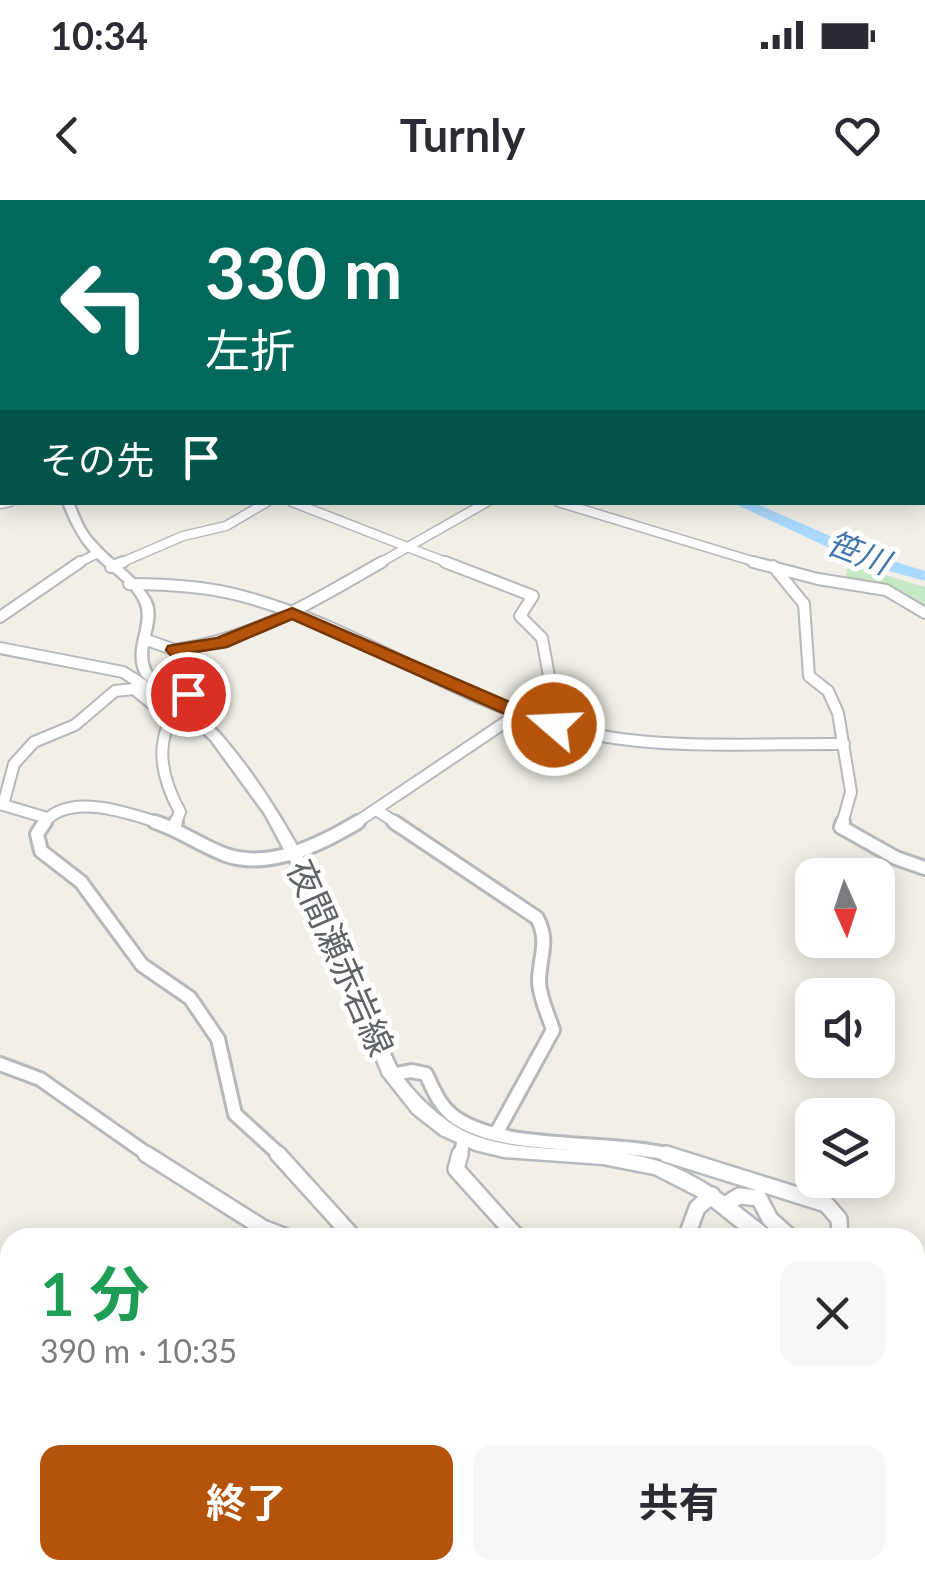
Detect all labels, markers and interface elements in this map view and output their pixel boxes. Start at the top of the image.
text: 10:34 [50,12,148,58]
icon: back [40,108,95,163]
text: Turnly [400,108,525,162]
icon: heart [830,108,885,163]
text: 330 m [205,230,402,314]
icon: left [40,240,170,370]
text: 左折 [205,323,295,377]
icon: arrive [174,430,229,485]
text: その先 [40,436,154,482]
water label: 笹川 [822,522,898,582]
pin [146,652,231,737]
icon: arrive [161,667,216,722]
position arrow [502,673,606,777]
street label: 夜間瀬赤岩線 [280,853,404,1062]
north arrow [795,858,895,958]
map controls [795,858,895,1198]
button: sound [795,978,895,1078]
button: layers [795,1098,895,1198]
text: 1 分 [40,1257,149,1329]
button: close [780,1261,885,1366]
text: 390 m · 10:35 [40,1331,237,1370]
button: 終了 [40,1445,453,1560]
button: 共有 [473,1445,885,1560]

